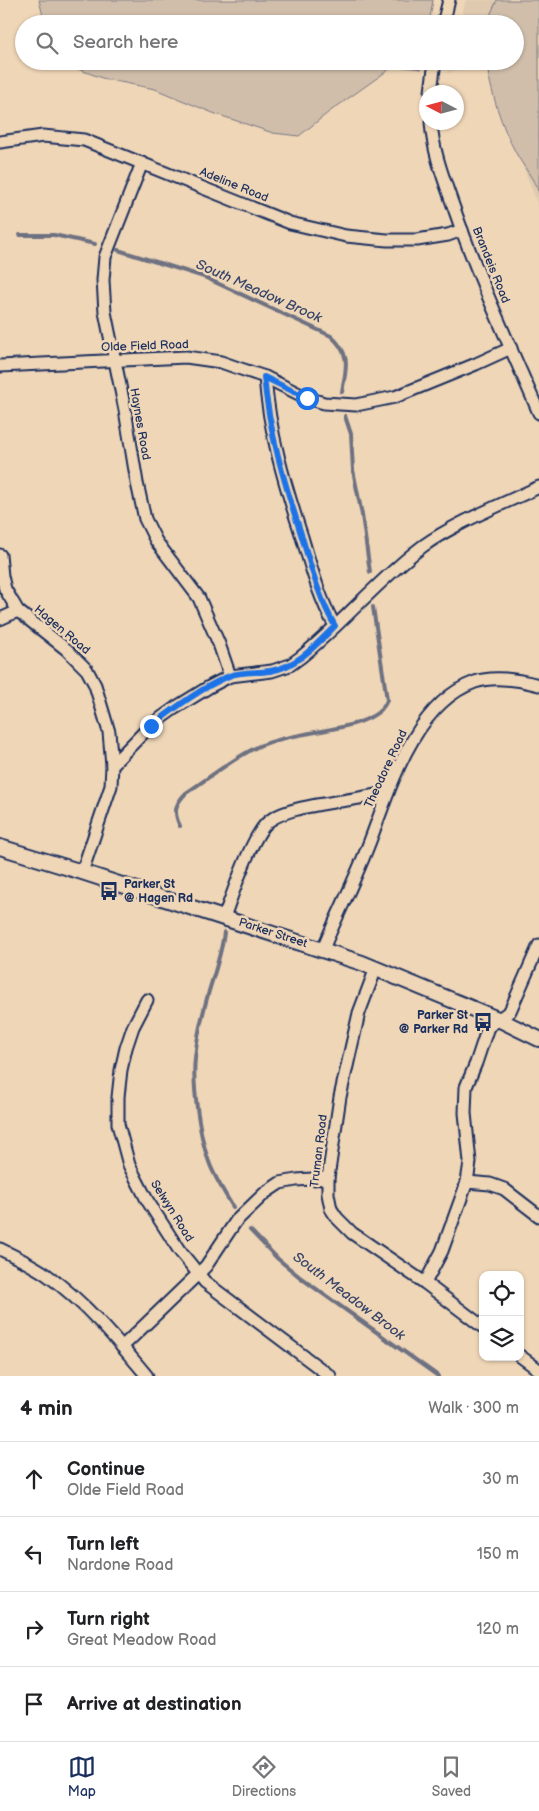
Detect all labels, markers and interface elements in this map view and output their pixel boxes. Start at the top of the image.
search box [15,15,524,70]
icon: search [33,29,61,57]
text: Search here [73,31,178,54]
north arrow [419,85,464,130]
street label: Adeline Road [197,164,271,206]
street label: Brandeis Road [469,225,513,305]
water label: South Meadow Brook [193,256,326,327]
street label: Olde Field Road [101,337,189,355]
street label: Haynes Road [126,387,154,461]
route start [296,387,319,410]
street label: Hagen Road [31,602,93,658]
route end [140,715,163,738]
street label: Theodore Road [361,727,411,811]
place label: Parker St @ Hagen Rd [124,877,193,906]
bus stop icon: Parker St @ Hagen Rd [98,880,120,902]
street label: Parker Street [237,915,310,951]
place label: Parker St @ Parker Rd [399,1008,468,1037]
bus stop icon: Parker St @ Parker Rd [472,1011,494,1033]
street label: Truman Road [307,1114,331,1188]
street label: Selwyn Road [147,1177,197,1245]
water label: South Meadow Brook [290,1248,409,1344]
map controls [479,1271,524,1361]
button: locate [479,1271,524,1316]
button: layers [479,1316,524,1361]
text: 4 min [20,1396,73,1421]
text: Walk · 300 m [428,1399,519,1418]
text: Continue [67,1458,145,1481]
icon: ahead [20,1465,48,1493]
text: 30 m [482,1470,519,1489]
text: Olde Field Road [67,1481,184,1500]
text: Turn left [67,1533,139,1556]
icon: left [20,1540,48,1568]
text: 150 m [477,1545,519,1564]
text: Nardone Road [67,1556,173,1575]
text: Turn right [67,1608,150,1631]
icon: right [20,1615,48,1643]
text: 120 m [476,1620,519,1639]
text: Great Meadow Road [67,1631,217,1650]
icon: arrive [20,1690,48,1718]
text: Arrive at destination [67,1693,242,1716]
tab: Map [68,1753,96,1800]
tab: Directions [232,1753,296,1800]
tab: Saved [432,1753,471,1800]

